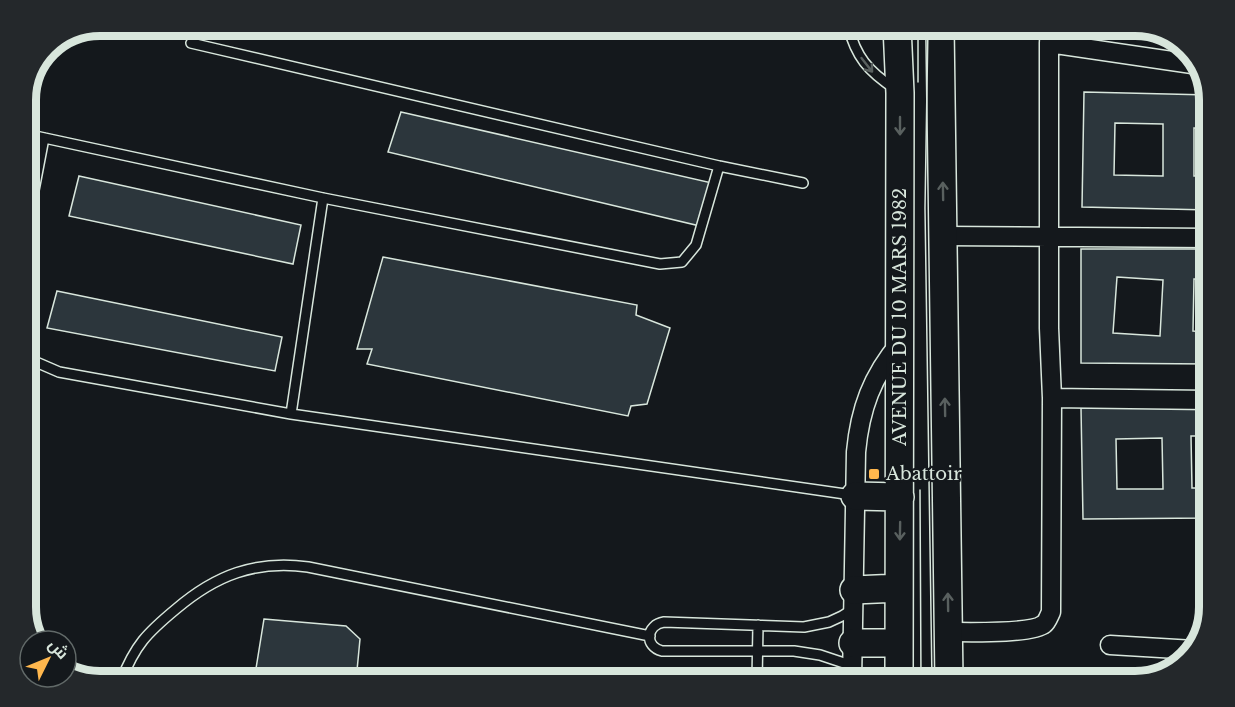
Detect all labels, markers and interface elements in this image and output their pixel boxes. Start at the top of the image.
one-way arrow [860,57,873,73]
one-way arrow [894,115,906,135]
one-way arrow [937,182,948,202]
street label: AVENUE DU 10 MARS 1982 [889,188,911,447]
one-way arrow [939,398,951,418]
place label: Abattoir [885,463,962,485]
marker: Abattoir [867,467,881,481]
one-way arrow [894,520,905,540]
one-way arrow [942,593,954,612]
north arrow [18,629,78,689]
text: ش [45,634,73,663]

